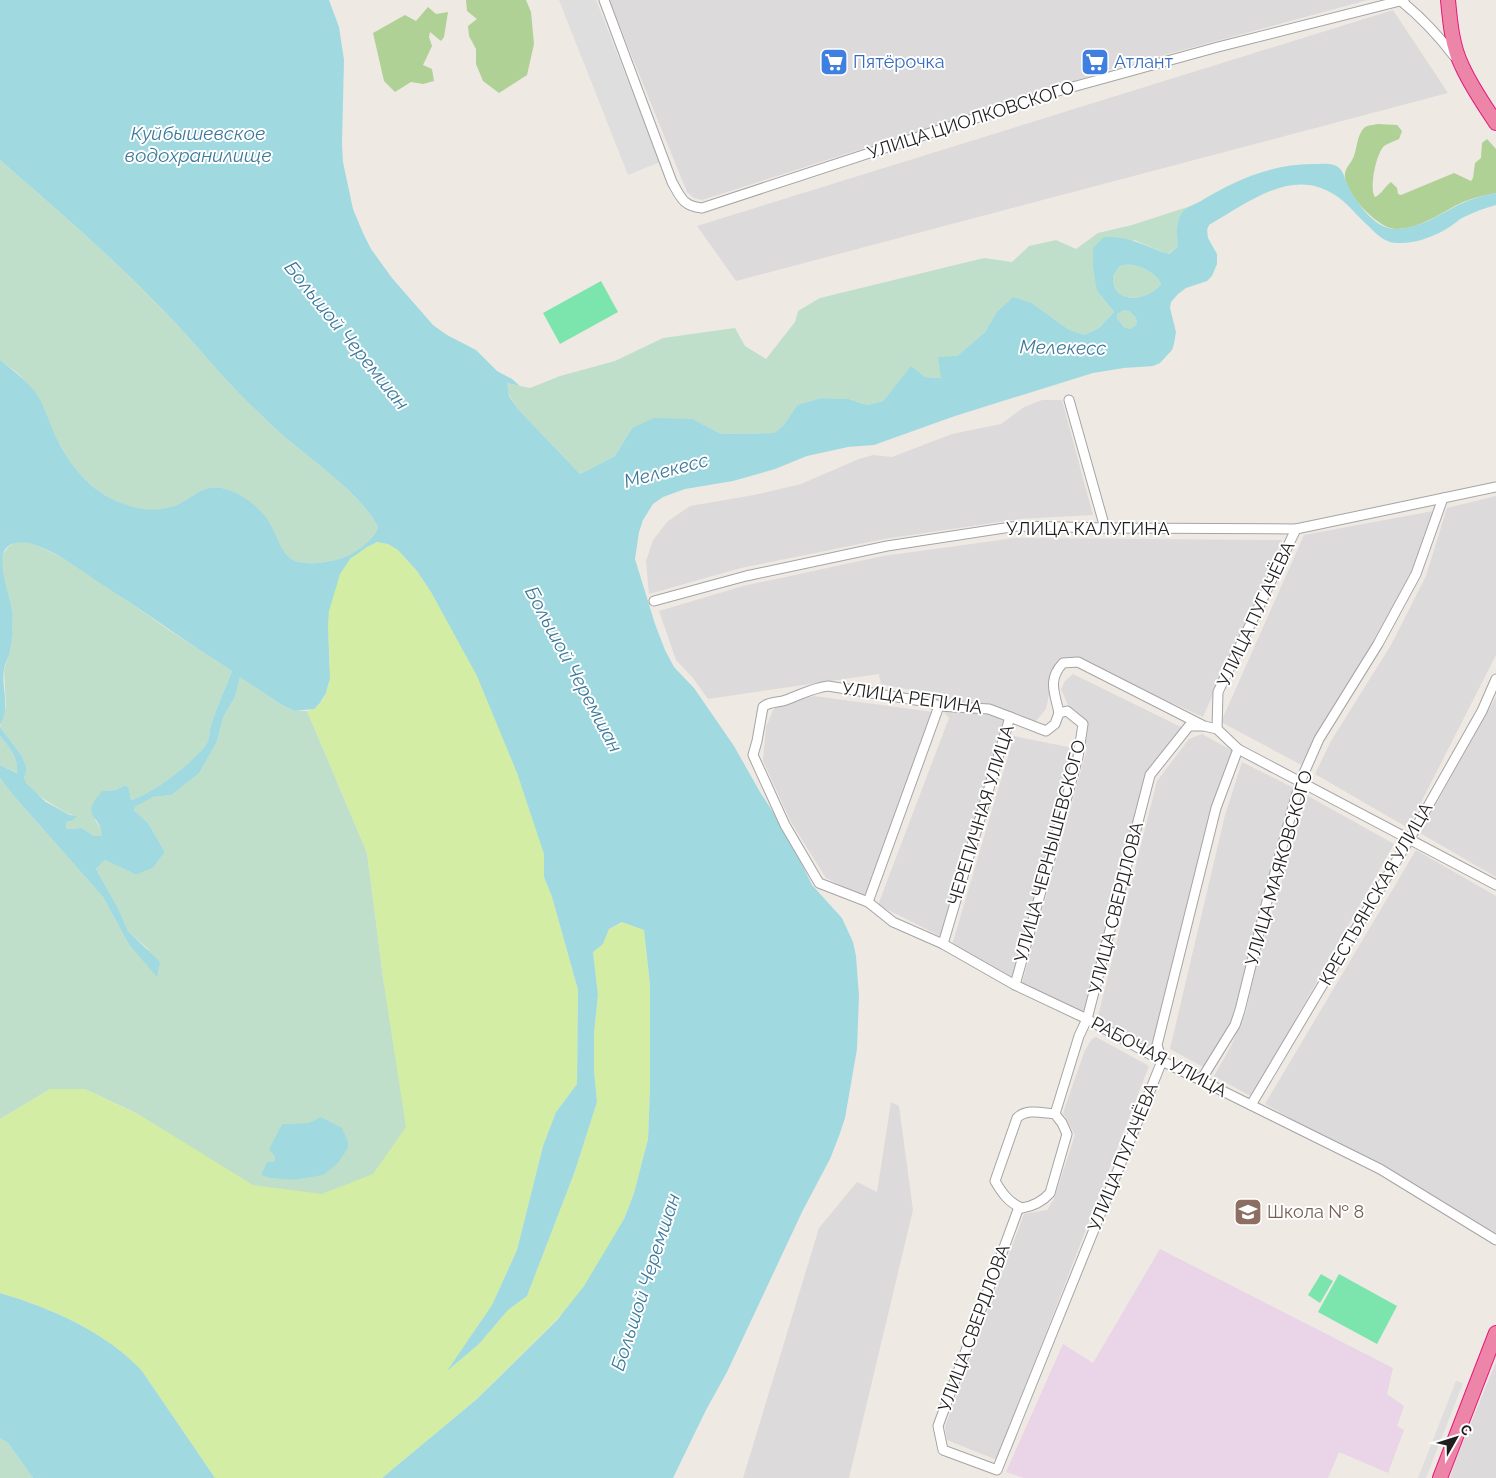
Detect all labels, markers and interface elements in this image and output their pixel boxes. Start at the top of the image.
supermarket icon: Пятёрочка [819,47,849,77]
supermarket icon: Атлант [1080,47,1110,77]
place label: Пятёрочка [853,51,945,72]
place label: Атлант [1114,51,1174,72]
street label: УЛИЦА ЦИОЛКОВСКОГО [865,76,1077,163]
water label: Куйбышевское водохранилище [124,122,272,166]
water label: Большой Черемшан [280,256,414,414]
water label: Мелекесс [1020,335,1106,359]
water label: Мелекесс [621,448,711,492]
street label: УЛИЦА КАЛУГИНА [1006,518,1170,539]
street label: УЛИЦА ПУГАЧЁВА [1213,538,1298,690]
water label: Большой Черемшан [521,582,627,756]
street label: УЛИЦА РЕПИНА [841,677,984,718]
street label: ЧЕРЕПИЧНАЯ УЛИЦА [943,722,1018,908]
street label: УЛИЦА ЧЕРНЫШЕВСКОГО [1010,738,1089,964]
street label: УЛИЦА МАЯКОВСКОГО [1241,768,1316,968]
street label: КРЕСТЬЯНСКАЯ УЛИЦА [1315,799,1437,989]
street label: УЛИЦА СВЕРДЛОВА [1084,820,1147,996]
street label: РАБОЧАЯ УЛИЦА [1088,1012,1231,1101]
street label: УЛИЦА ПУГАЧЁВА [1083,1080,1162,1234]
water label: Большой Черемшан [606,1191,684,1373]
school or university icon: Школа № 8 [1233,1197,1263,1227]
place label: Школа № 8 [1267,1201,1364,1222]
street label: УЛИЦА СВЕРДЛОВА [933,1241,1014,1414]
north arrow [1431,1413,1481,1463]
text: С [1457,1421,1476,1439]

